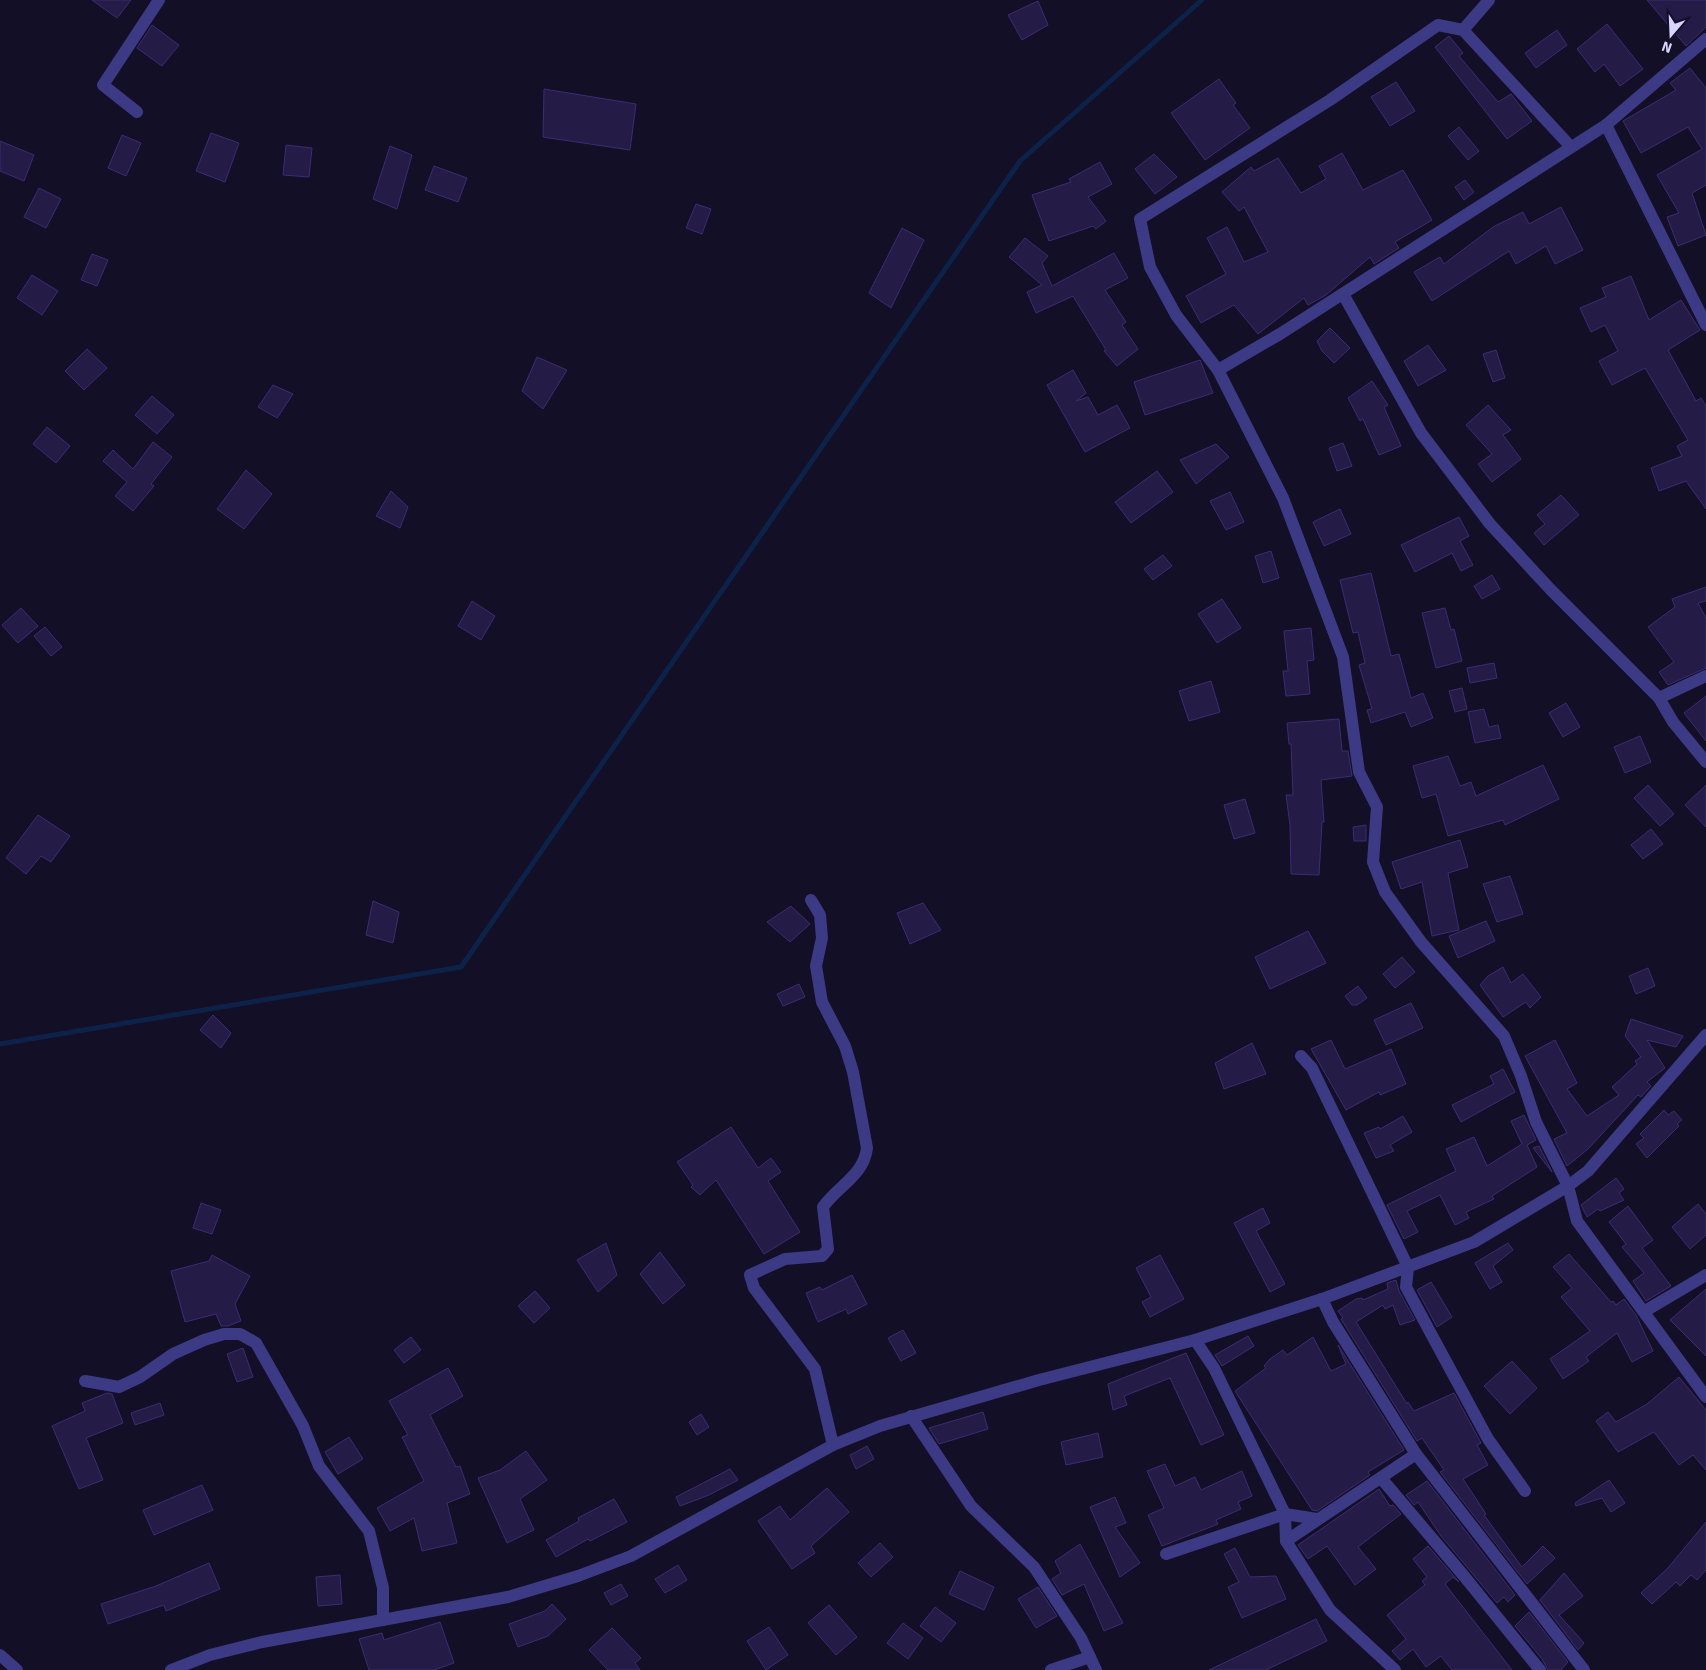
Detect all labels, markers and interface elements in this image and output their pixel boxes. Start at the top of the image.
north arrow [1646,10,1696,60]
text: N [1660,37,1674,56]

